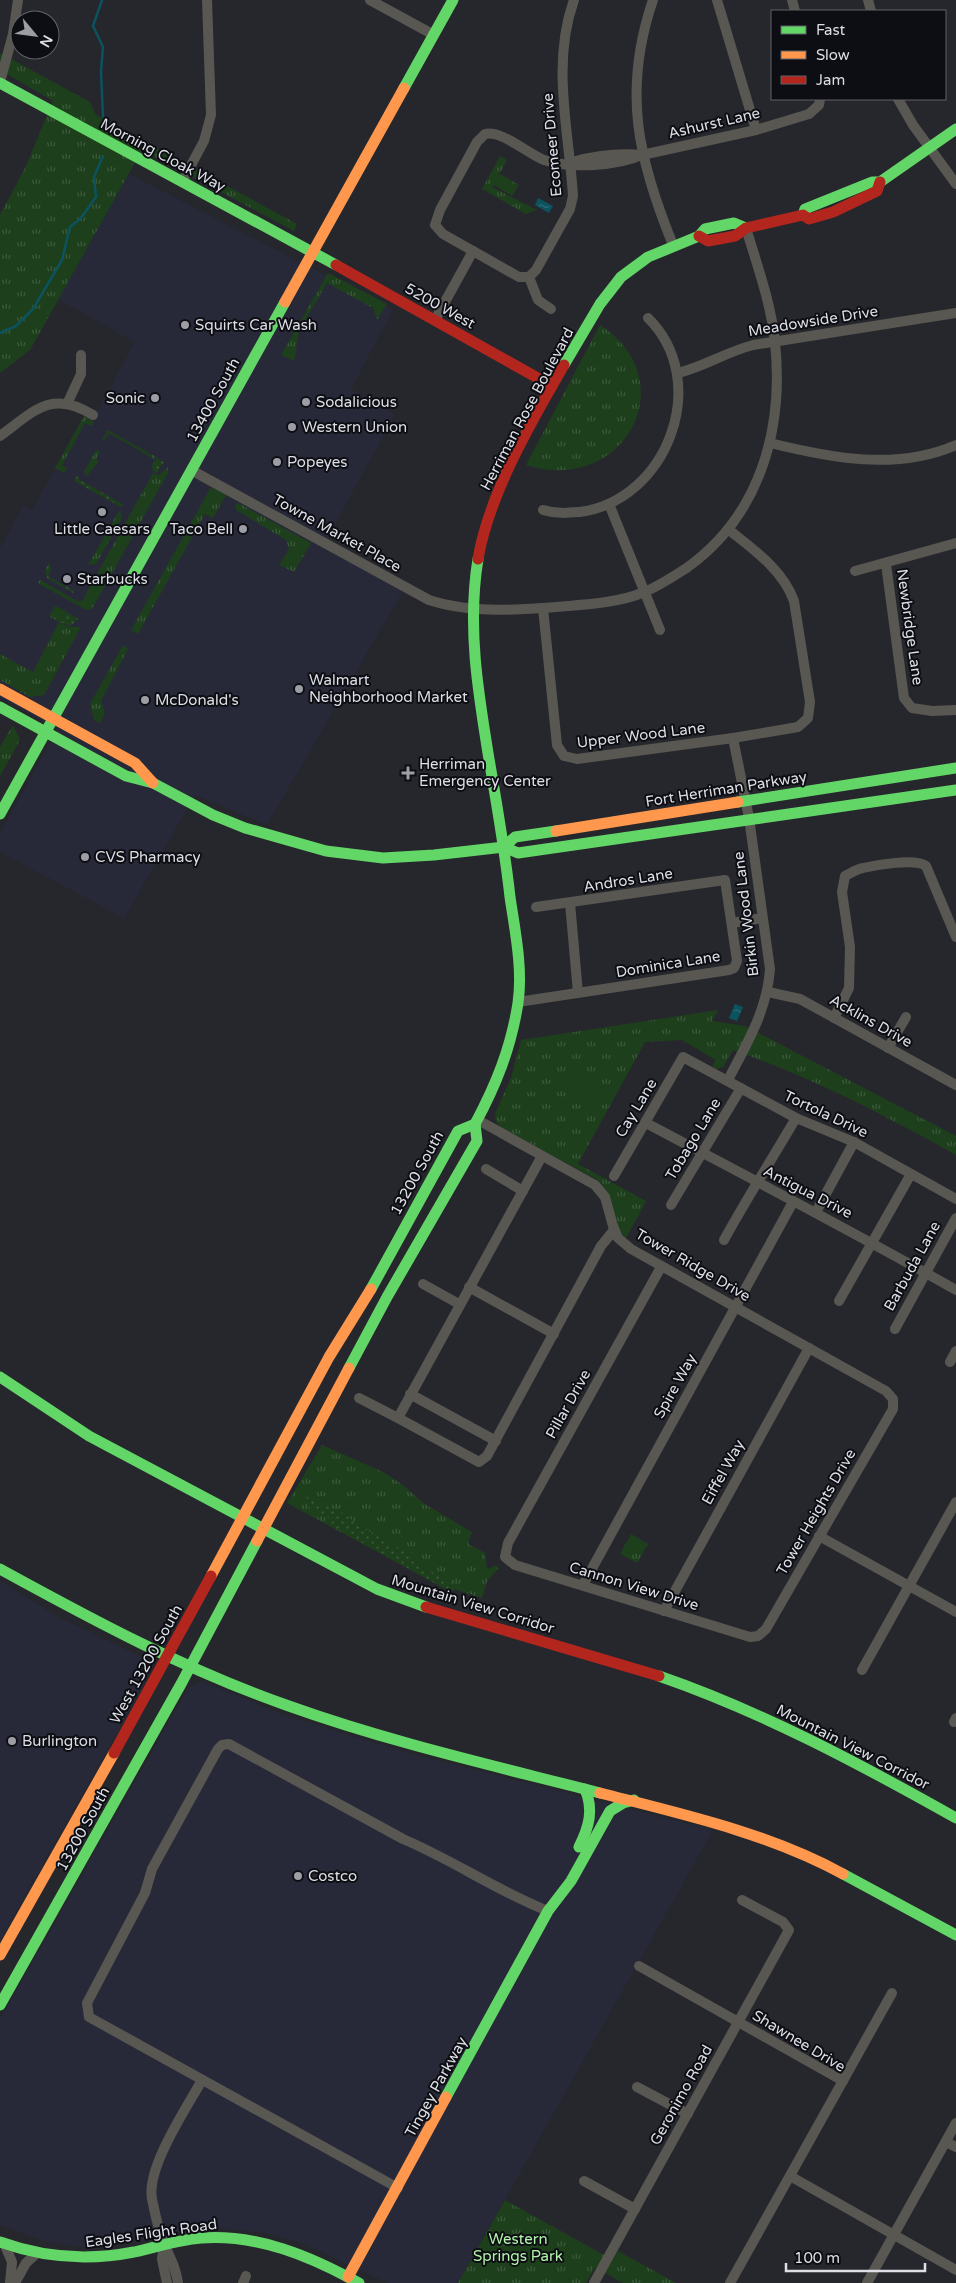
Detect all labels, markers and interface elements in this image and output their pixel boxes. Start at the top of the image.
north arrow [10,10,60,60]
legend [771,10,946,100]
text: Fast [816,21,846,39]
text: N [36,32,56,50]
text: Slow [816,46,850,64]
text: Jam [816,71,845,89]
street label: Ecomeer Drive [539,93,565,197]
street label: Ashurst Lane [666,104,762,142]
street label: Morning Cloak Way [97,114,229,196]
street label: 5200 West [402,279,478,333]
street label: Meadowside Drive [747,302,879,340]
place label: Squirts Car Wash [195,316,317,334]
marker: Squirts Car Wash [179,319,191,331]
street label: Herriman Rose Boulevard [476,325,578,493]
street label: 13400 South [182,355,244,445]
place label: Sonic [106,389,145,407]
marker: Sonic [149,392,161,404]
place label: Sodalicious [316,393,397,411]
marker: Sodalicious [300,396,312,408]
place label: Western Union [302,418,407,436]
marker: Western Union [286,421,298,433]
place label: Popeyes [287,453,348,471]
marker: Popeyes [271,456,283,468]
street label: Towne Market Place [270,490,404,576]
marker: Little Caesars [96,506,108,518]
place label: Little Caesars [54,520,150,538]
place label: Taco Bell [169,520,233,538]
marker: Taco Bell [237,523,249,535]
street label: Newbridge Lane [893,568,927,686]
place label: Starbucks [77,570,148,588]
marker: Starbucks [61,573,73,585]
place label: Walmart Neighborhood Market [309,671,468,706]
marker: Walmart Neighborhood Market [293,683,305,695]
place label: McDonald's [155,691,239,709]
marker: McDonald's [139,694,151,706]
street label: Upper Wood Lane [576,718,706,752]
place label: Herriman Emergency Center [419,755,551,790]
marker: Herriman Emergency Center [401,766,415,780]
street label: Fort Herriman Parkway [644,767,808,811]
place label: CVS Pharmacy [95,848,200,866]
marker: CVS Pharmacy [79,851,91,863]
street label: Birkin Wood Lane [729,851,763,977]
street label: Andros Lane [582,864,674,896]
street label: Dominica Lane [614,947,722,981]
street label: Acklins Drive [826,991,916,1051]
street label: Cay Lane [611,1075,661,1141]
street label: Tortola Drive [781,1087,871,1141]
street label: Tobago Lane [661,1095,725,1183]
street label: 13200 South [386,1128,448,1218]
street label: Antigua Drive [761,1162,855,1222]
street label: Barbuda Lane [880,1218,944,1314]
street label: Tower Ridge Drive [632,1225,754,1305]
street label: Spire Way [650,1351,700,1421]
street label: Pillar Drive [542,1366,594,1442]
street label: Eiffel Way [698,1436,748,1508]
street label: Tower Heights Drive [773,1446,859,1578]
street label: Cannon View Drive [567,1558,701,1614]
street label: Mountain View Corridor [389,1571,557,1637]
street label: West 13200 South [106,1601,186,1727]
street label: Mountain View Corridor [773,1701,933,1794]
place label: Burlington [22,1732,97,1750]
marker: Burlington [6,1735,18,1747]
street label: 13200 South [52,1784,114,1874]
place label: Costco [308,1867,357,1885]
marker: Costco [292,1870,304,1882]
street label: Shawnee Drive [749,2006,849,2076]
street label: Tingey Parkway [401,2034,471,2140]
street label: Geronimo Road [646,2042,716,2148]
street label: Eagles Flight Road [84,2215,218,2251]
park label: Western Springs Park [473,2230,563,2265]
scale bar [786,2240,925,2272]
text: 100 m [794,2249,840,2267]

